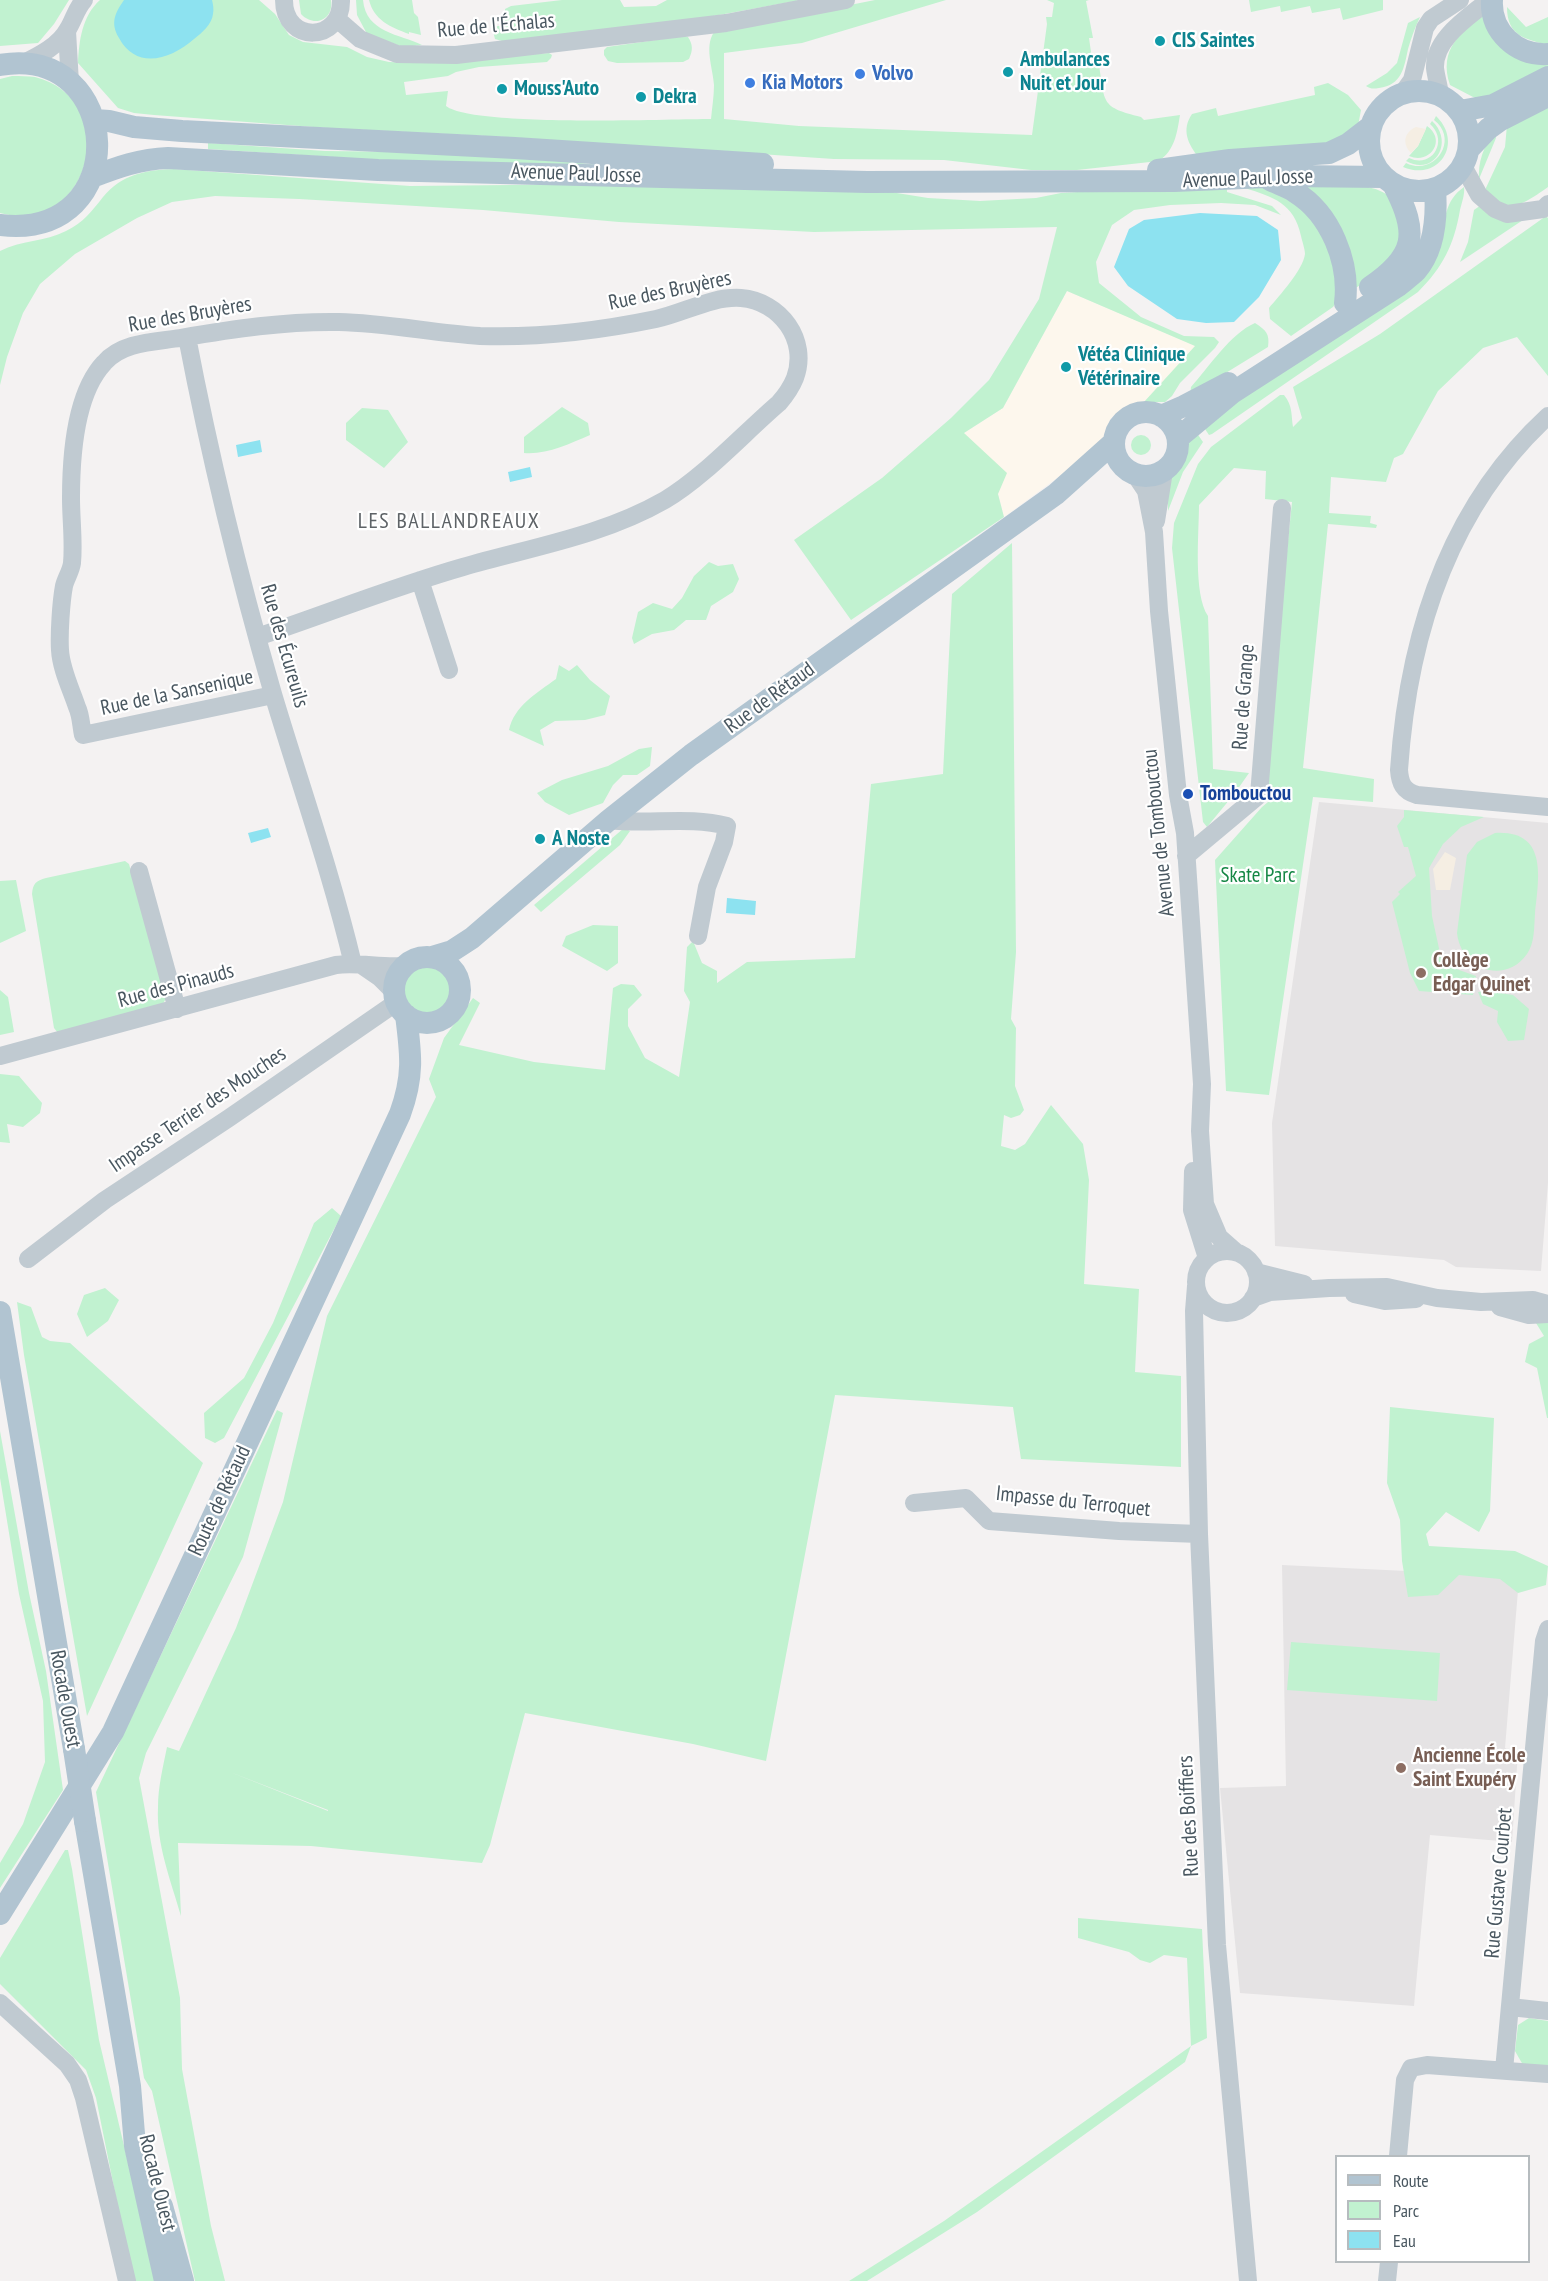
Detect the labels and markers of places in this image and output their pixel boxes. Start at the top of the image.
place label: CIS Saintes [1172,28,1255,54]
marker: CIS Saintes [1153,34,1167,48]
place label: Ambulances Nuit et Jour [1020,47,1110,97]
place label: Volvo [872,61,913,87]
marker: Ambulances Nuit et Jour [1001,65,1015,79]
marker: Volvo [853,67,867,81]
place label: Kia Motors [762,70,843,96]
place label: Mouss'Auto [514,76,599,102]
marker: Kia Motors [743,76,757,90]
marker: Mouss'Auto [495,82,509,96]
place label: Dekra [653,84,697,110]
marker: Dekra [634,90,648,104]
place label: Vétéa Clinique Vétérinaire [1078,342,1186,392]
marker: Vétéa Clinique Vétérinaire [1059,360,1073,374]
place label: Tombouctou [1200,781,1291,807]
marker: Tombouctou [1181,787,1195,801]
place label: A Noste [552,826,610,852]
marker: A Noste [533,832,547,846]
place label: Collège Edgar Quinet [1433,948,1530,998]
marker: Collège Edgar Quinet [1414,966,1428,980]
place label: Ancienne École Saint Exupéry [1413,1743,1526,1793]
marker: Ancienne École Saint Exupéry [1394,1761,1408,1775]

